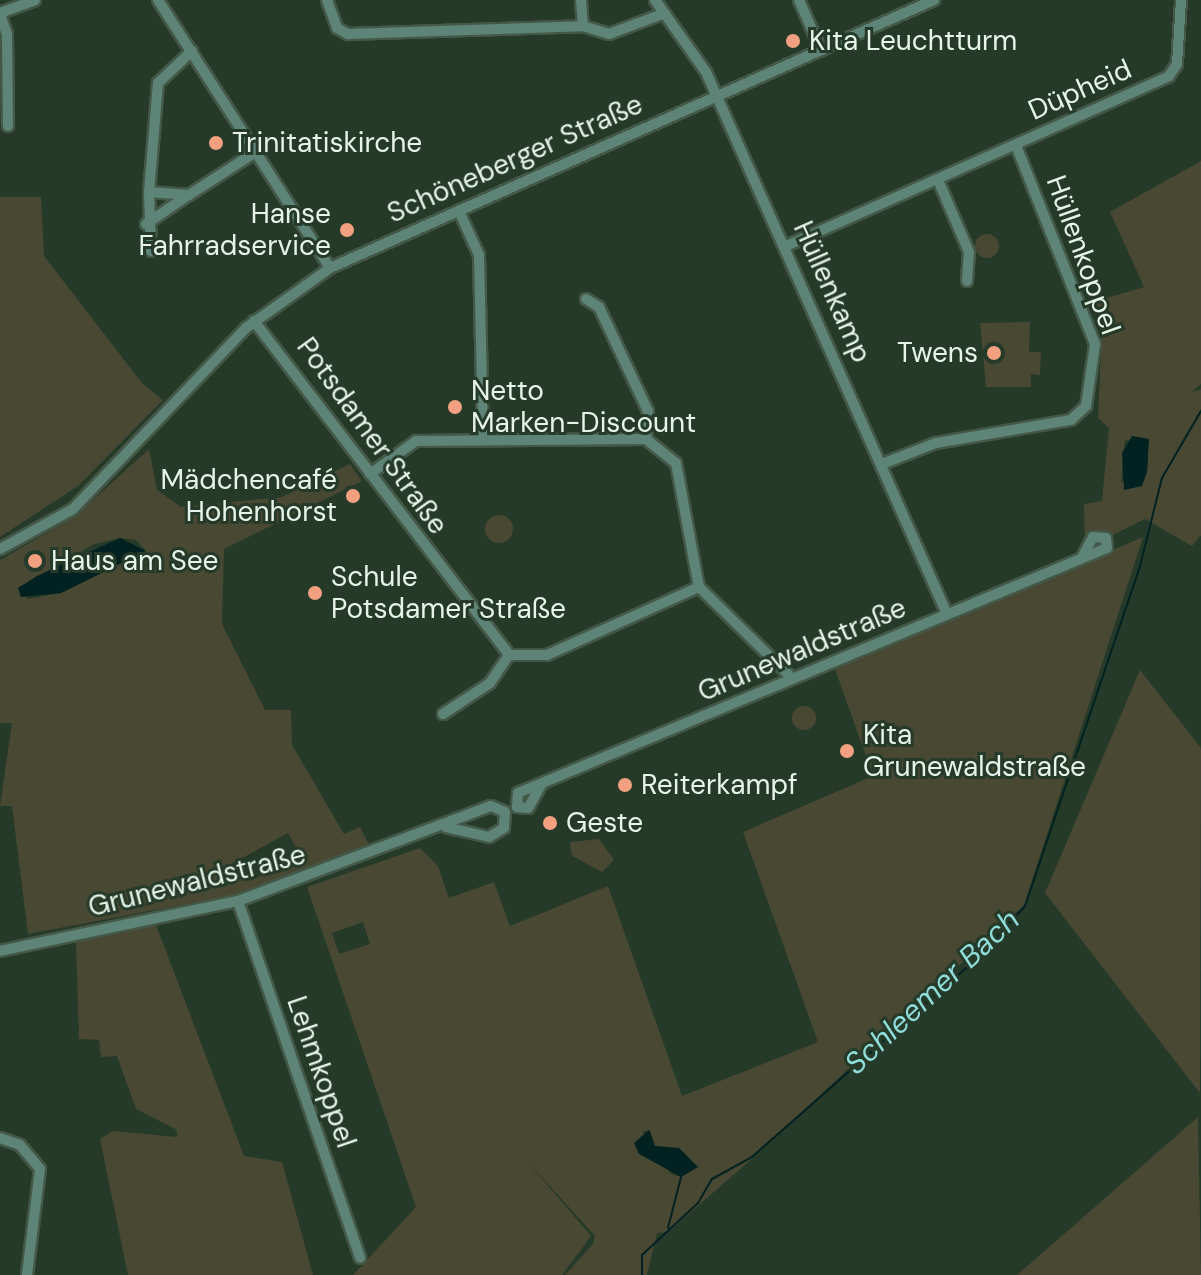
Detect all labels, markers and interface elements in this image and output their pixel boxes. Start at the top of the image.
place label: Kita Leuchtturm [809,24,1017,58]
marker: Kita Leuchtturm [784,32,802,50]
street label: Düpheid [1023,52,1137,128]
street label: Schöneberger Straße [382,88,648,230]
place label: Trinitatiskirche [232,126,422,160]
marker: Trinitatiskirche [207,134,225,152]
street label: Hüllenkoppel [1039,171,1127,339]
place label: Hanse Fahrradservice [138,197,331,263]
street label: Hüllenkamp [786,216,878,368]
marker: Hanse Fahrradservice [338,221,356,239]
street label: Potsdamer Straße [289,331,455,541]
place label: Twens [897,336,978,370]
marker: Twens [985,344,1003,362]
place label: Netto Marken-Discount [471,374,696,440]
marker: Netto Marken-Discount [446,398,464,416]
place label: Mädchencafé Hohenhorst [160,463,337,529]
marker: Mädchencafé Hohenhorst [344,487,362,505]
place label: Haus am See [51,544,219,578]
marker: Haus am See [26,552,44,570]
place label: Schule Potsdamer Straße [331,560,566,626]
marker: Schule Potsdamer Straße [306,584,324,602]
street label: Grunewaldstraße [693,591,911,709]
place label: Kita Grunewaldstraße [863,718,1086,784]
marker: Kita Grunewaldstraße [838,742,856,760]
place label: Reiterkampf [641,768,797,802]
marker: Reiterkampf [616,776,634,794]
place label: Geste [566,806,643,840]
marker: Geste [541,814,559,832]
street label: Grunewaldstraße [85,838,309,924]
water label: Schleemer Bach [837,902,1027,1082]
street label: Lehmkoppel [279,992,363,1152]

